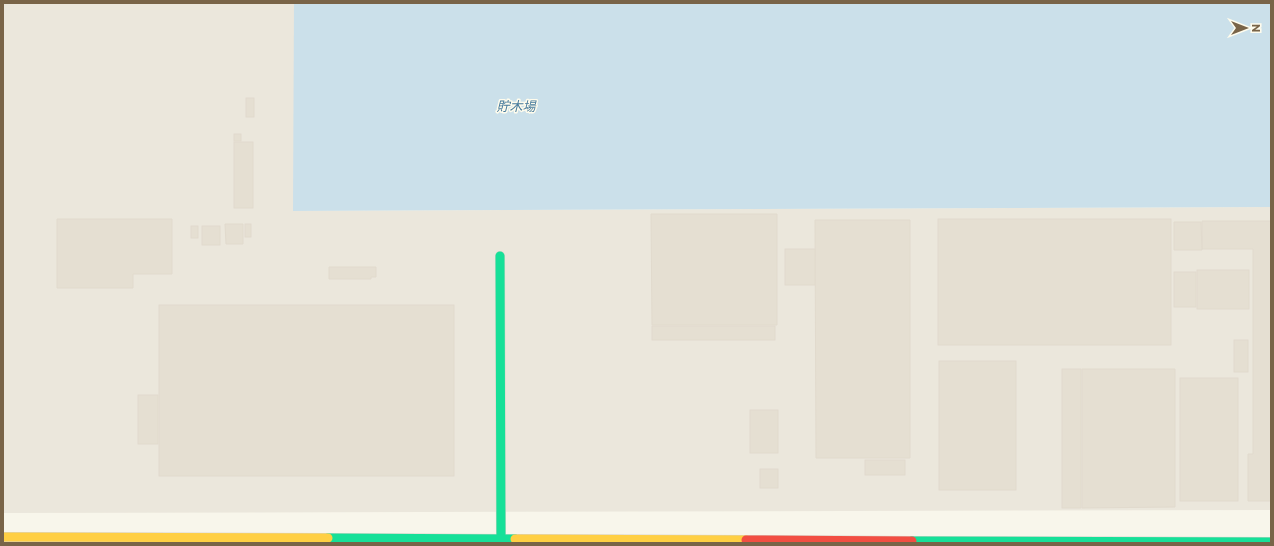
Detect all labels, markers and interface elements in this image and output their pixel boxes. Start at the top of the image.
north arrow [1226,8,1266,48]
text: N [1250,24,1263,32]
water label: 貯木場 [496,98,537,114]

